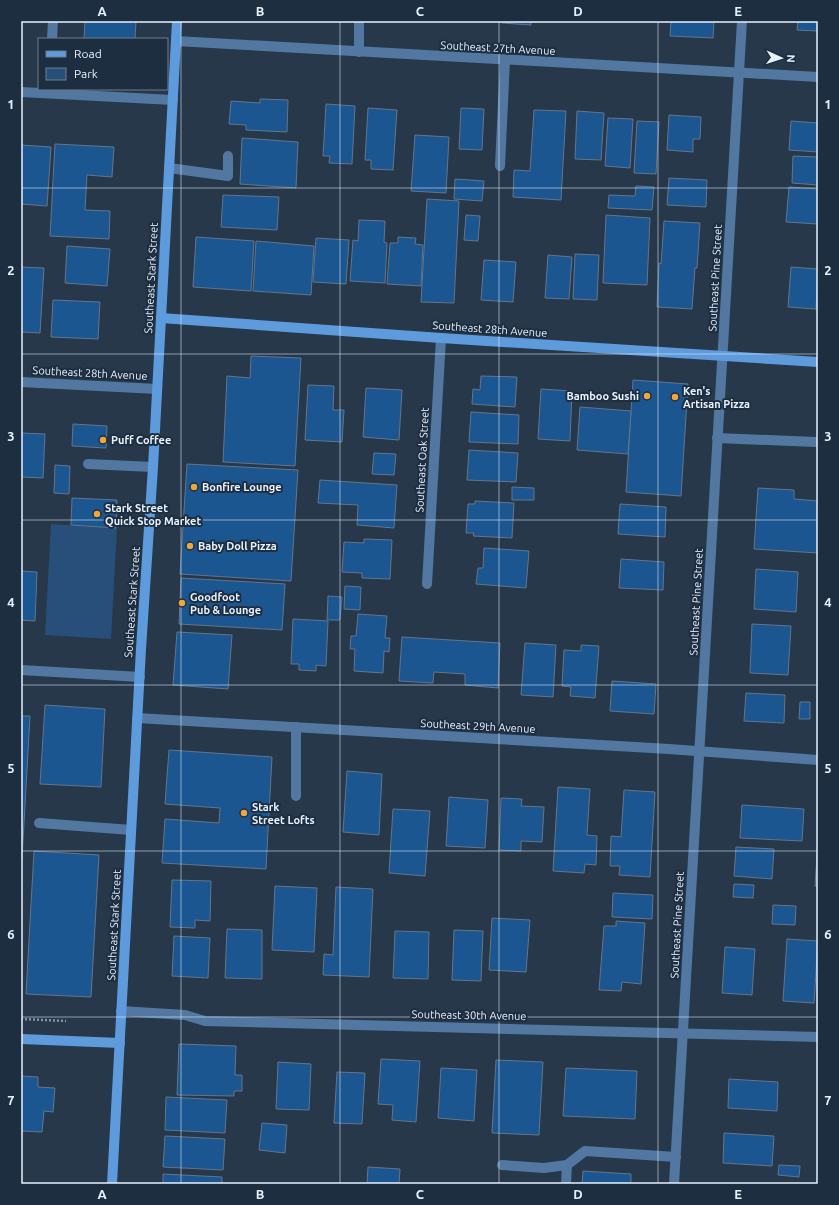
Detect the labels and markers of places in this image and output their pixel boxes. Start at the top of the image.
place label: Ken's Artisan Pizza [683,385,750,410]
place label: Bamboo Sushi [566,390,639,402]
marker: Bamboo Sushi [642,391,652,401]
marker: Ken's Artisan Pizza [670,392,680,402]
place label: Puff Coffee [111,434,171,446]
marker: Puff Coffee [98,435,108,445]
place label: Bonfire Lounge [202,481,282,493]
marker: Bonfire Lounge [189,482,199,492]
place label: Stark Street Quick Stop Market [105,502,201,527]
marker: Stark Street Quick Stop Market [92,509,102,519]
place label: Baby Doll Pizza [198,540,277,552]
marker: Baby Doll Pizza [185,541,195,551]
place label: Goodfoot Pub & Lounge [190,591,261,616]
marker: Goodfoot Pub & Lounge [177,598,187,608]
place label: Stark Street Lofts [252,801,315,826]
marker: Stark Street Lofts [239,808,249,818]

